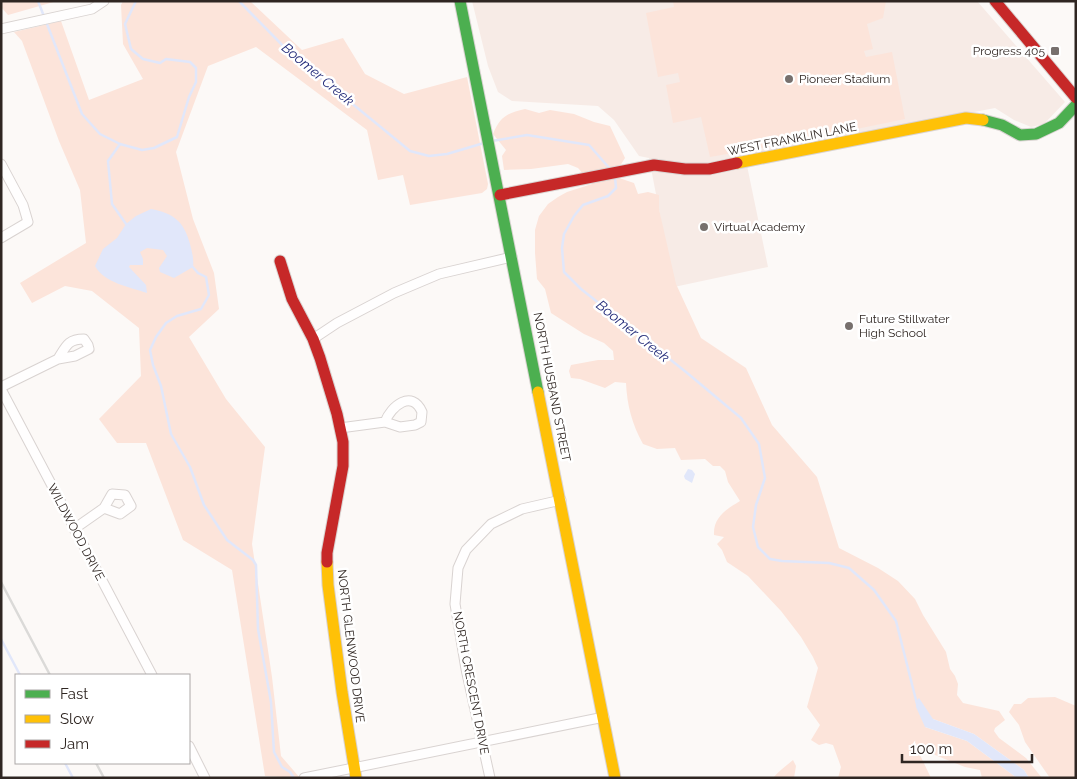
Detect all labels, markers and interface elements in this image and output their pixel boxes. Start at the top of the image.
water label: Boomer Creek [279,39,358,109]
place label: Progress 405 [973,44,1045,58]
marker: Progress 405 [1049,45,1061,57]
place label: Pioneer Stadium [799,72,890,86]
marker: Pioneer Stadium [783,73,795,85]
street label: WEST FRANKLIN LANE [726,120,858,158]
place label: Virtual Academy [714,220,806,234]
marker: Virtual Academy [698,221,710,233]
water label: Boomer Creek [593,297,673,366]
street label: NORTH HUSBAND STREET [531,311,573,463]
place label: Future Stillwater High School [859,312,950,340]
marker: Future Stillwater High School [843,320,855,332]
street label: WILDWOOD DRIVE [45,481,107,583]
street label: NORTH GLENWOOD DRIVE [335,569,367,723]
street label: NORTH CRESCENT DRIVE [450,610,492,756]
legend [15,674,190,764]
text: Fast [60,685,88,703]
text: Slow [60,710,94,728]
scale bar [902,732,1032,764]
text: Jam [60,735,89,753]
text: 100 m [910,740,952,758]

